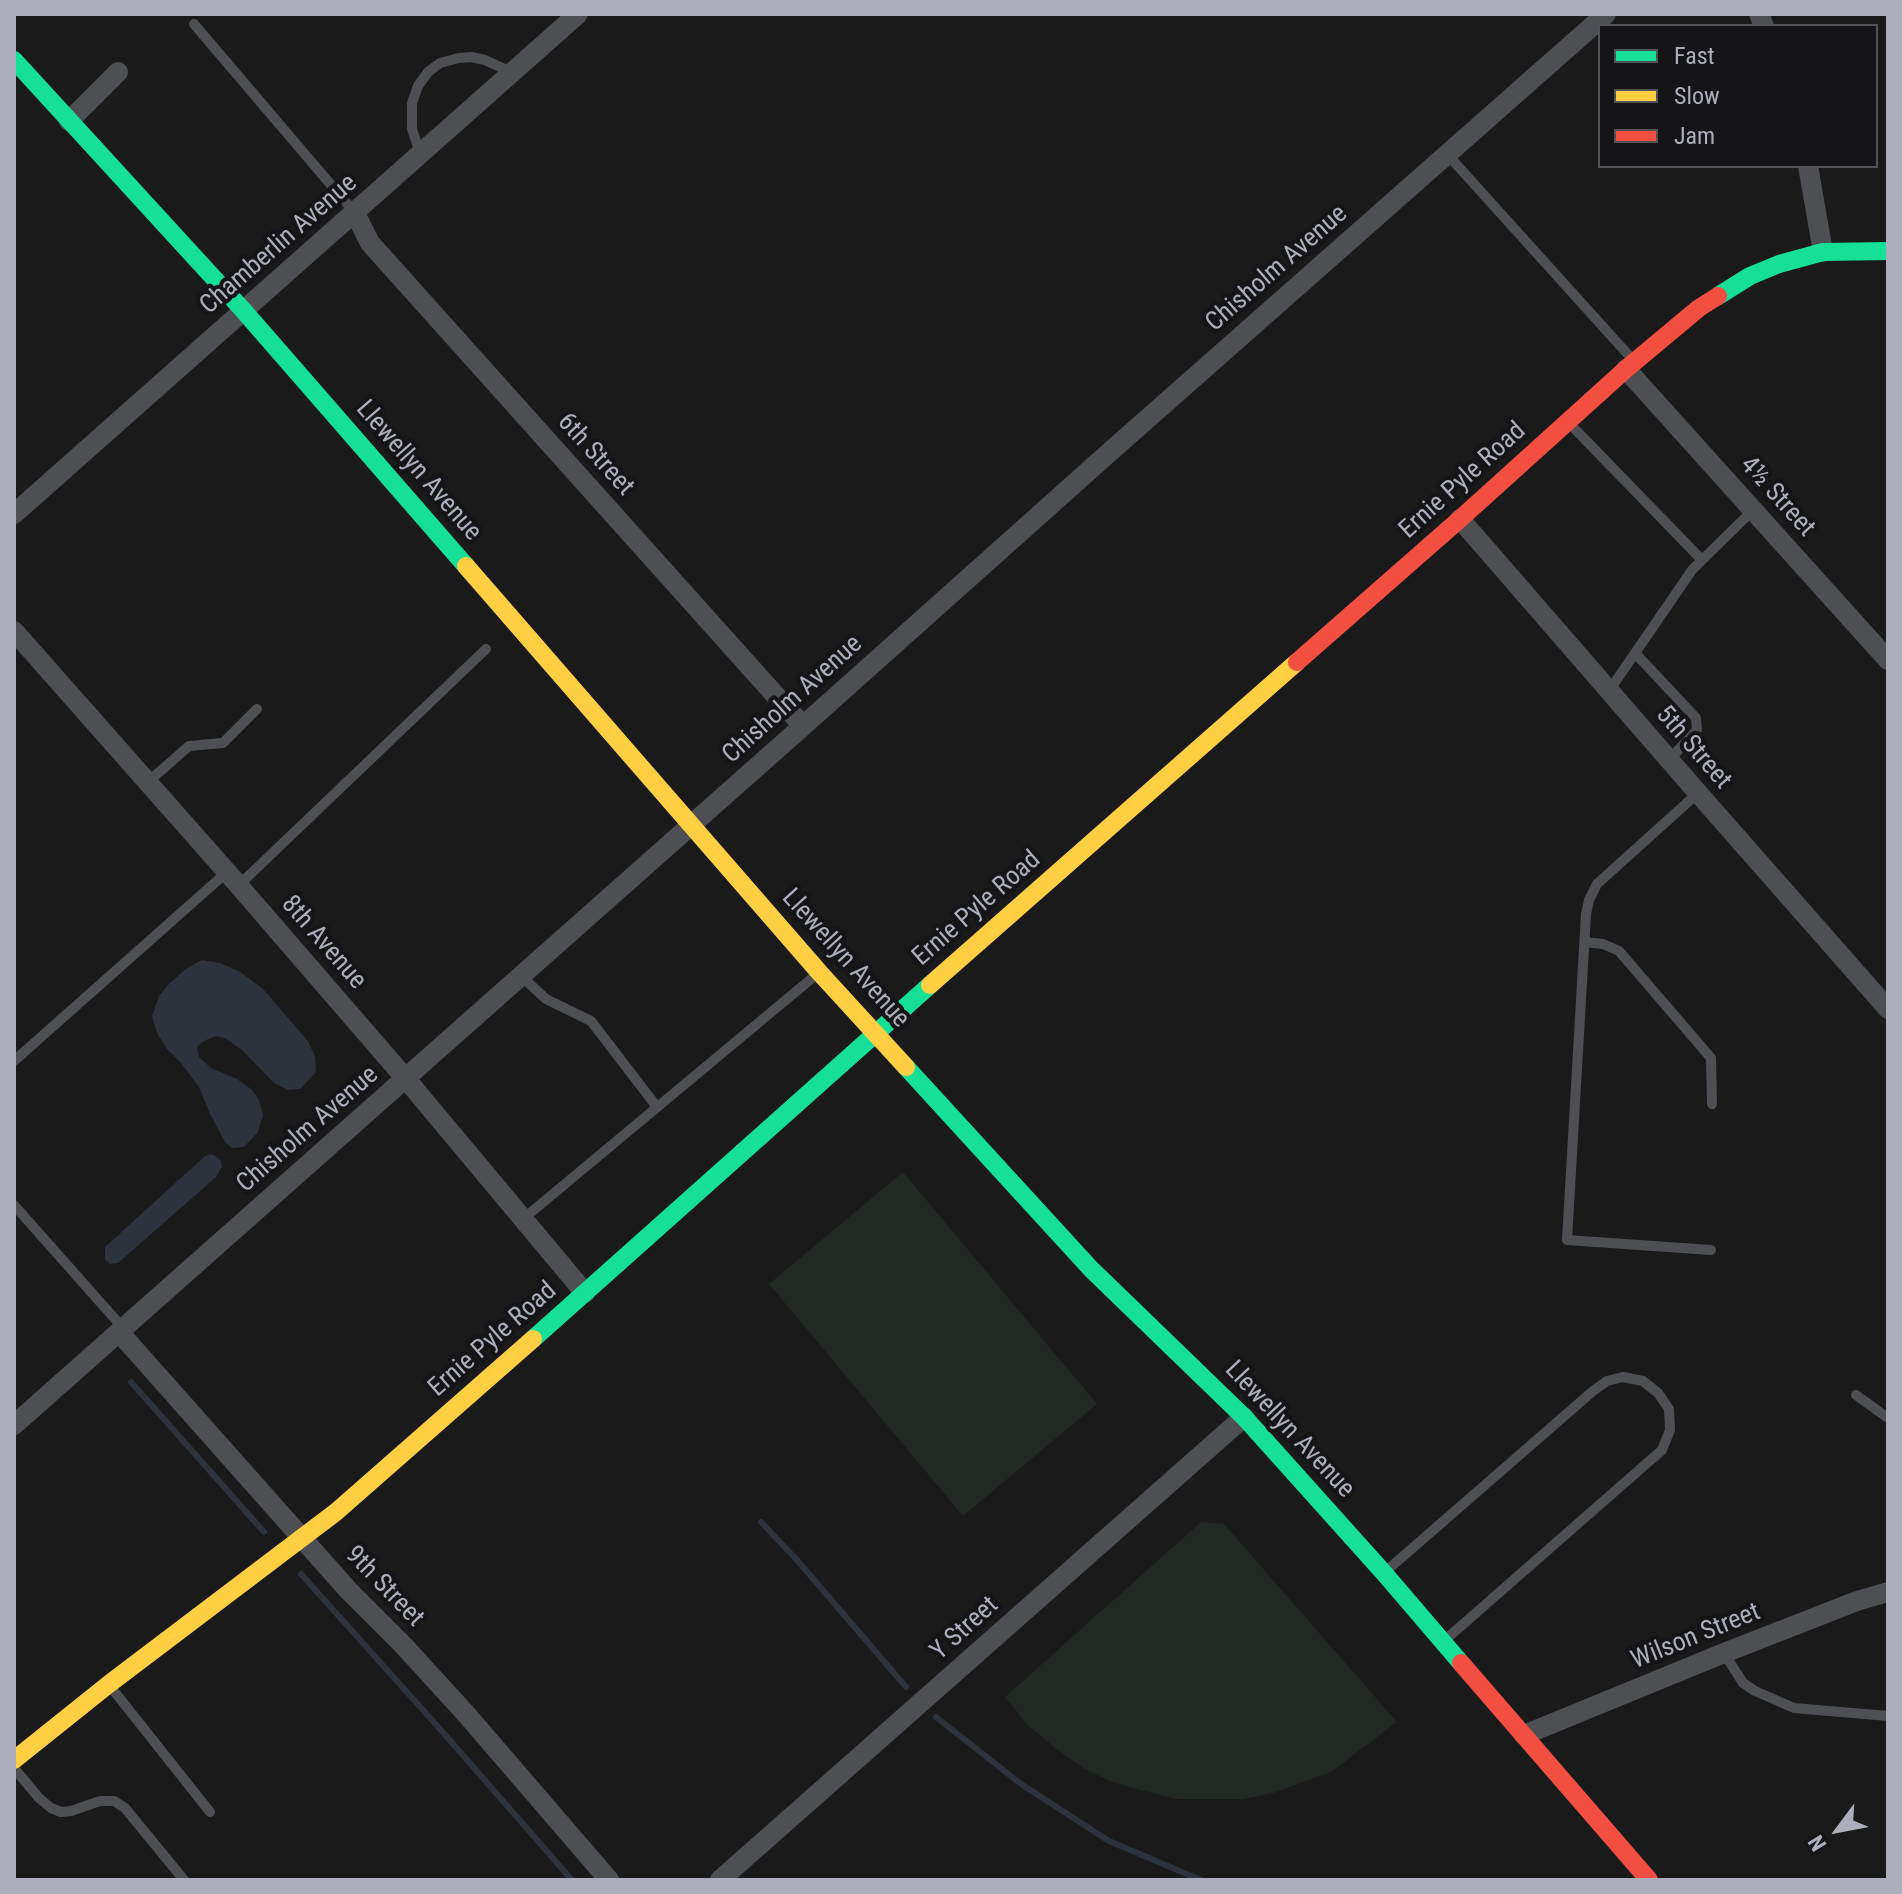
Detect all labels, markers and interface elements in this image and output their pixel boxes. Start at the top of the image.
legend [1598,24,1878,168]
text: Fast [1674,42,1715,70]
text: Slow [1674,82,1720,110]
text: Jam [1674,122,1715,150]
street label: Chamberlin Avenue [194,168,364,322]
street label: Chisholm Avenue [1200,199,1354,339]
street label: Llewellyn Avenue [349,394,487,548]
street label: 6th Street [550,407,640,503]
street label: Ernie Pyle Road [1393,416,1533,546]
street label: 4½ Street [1733,450,1821,544]
street label: Chisholm Avenue [717,629,869,771]
street label: 5th Street [1648,700,1738,796]
street label: Ernie Pyle Road [907,845,1047,973]
street label: Llewellyn Avenue [775,883,915,1035]
street label: 8th Avenue [274,890,372,996]
street label: Chisholm Avenue [231,1060,385,1200]
street label: Ernie Pyle Road [423,1276,563,1404]
street label: Llewellyn Avenue [1218,1355,1360,1505]
street label: 9th Street [338,1540,430,1634]
street label: Y Street [925,1590,1005,1668]
street label: Wilson Street [1627,1597,1765,1677]
north arrow [1798,1790,1878,1870]
text: N [1803,1831,1831,1855]

